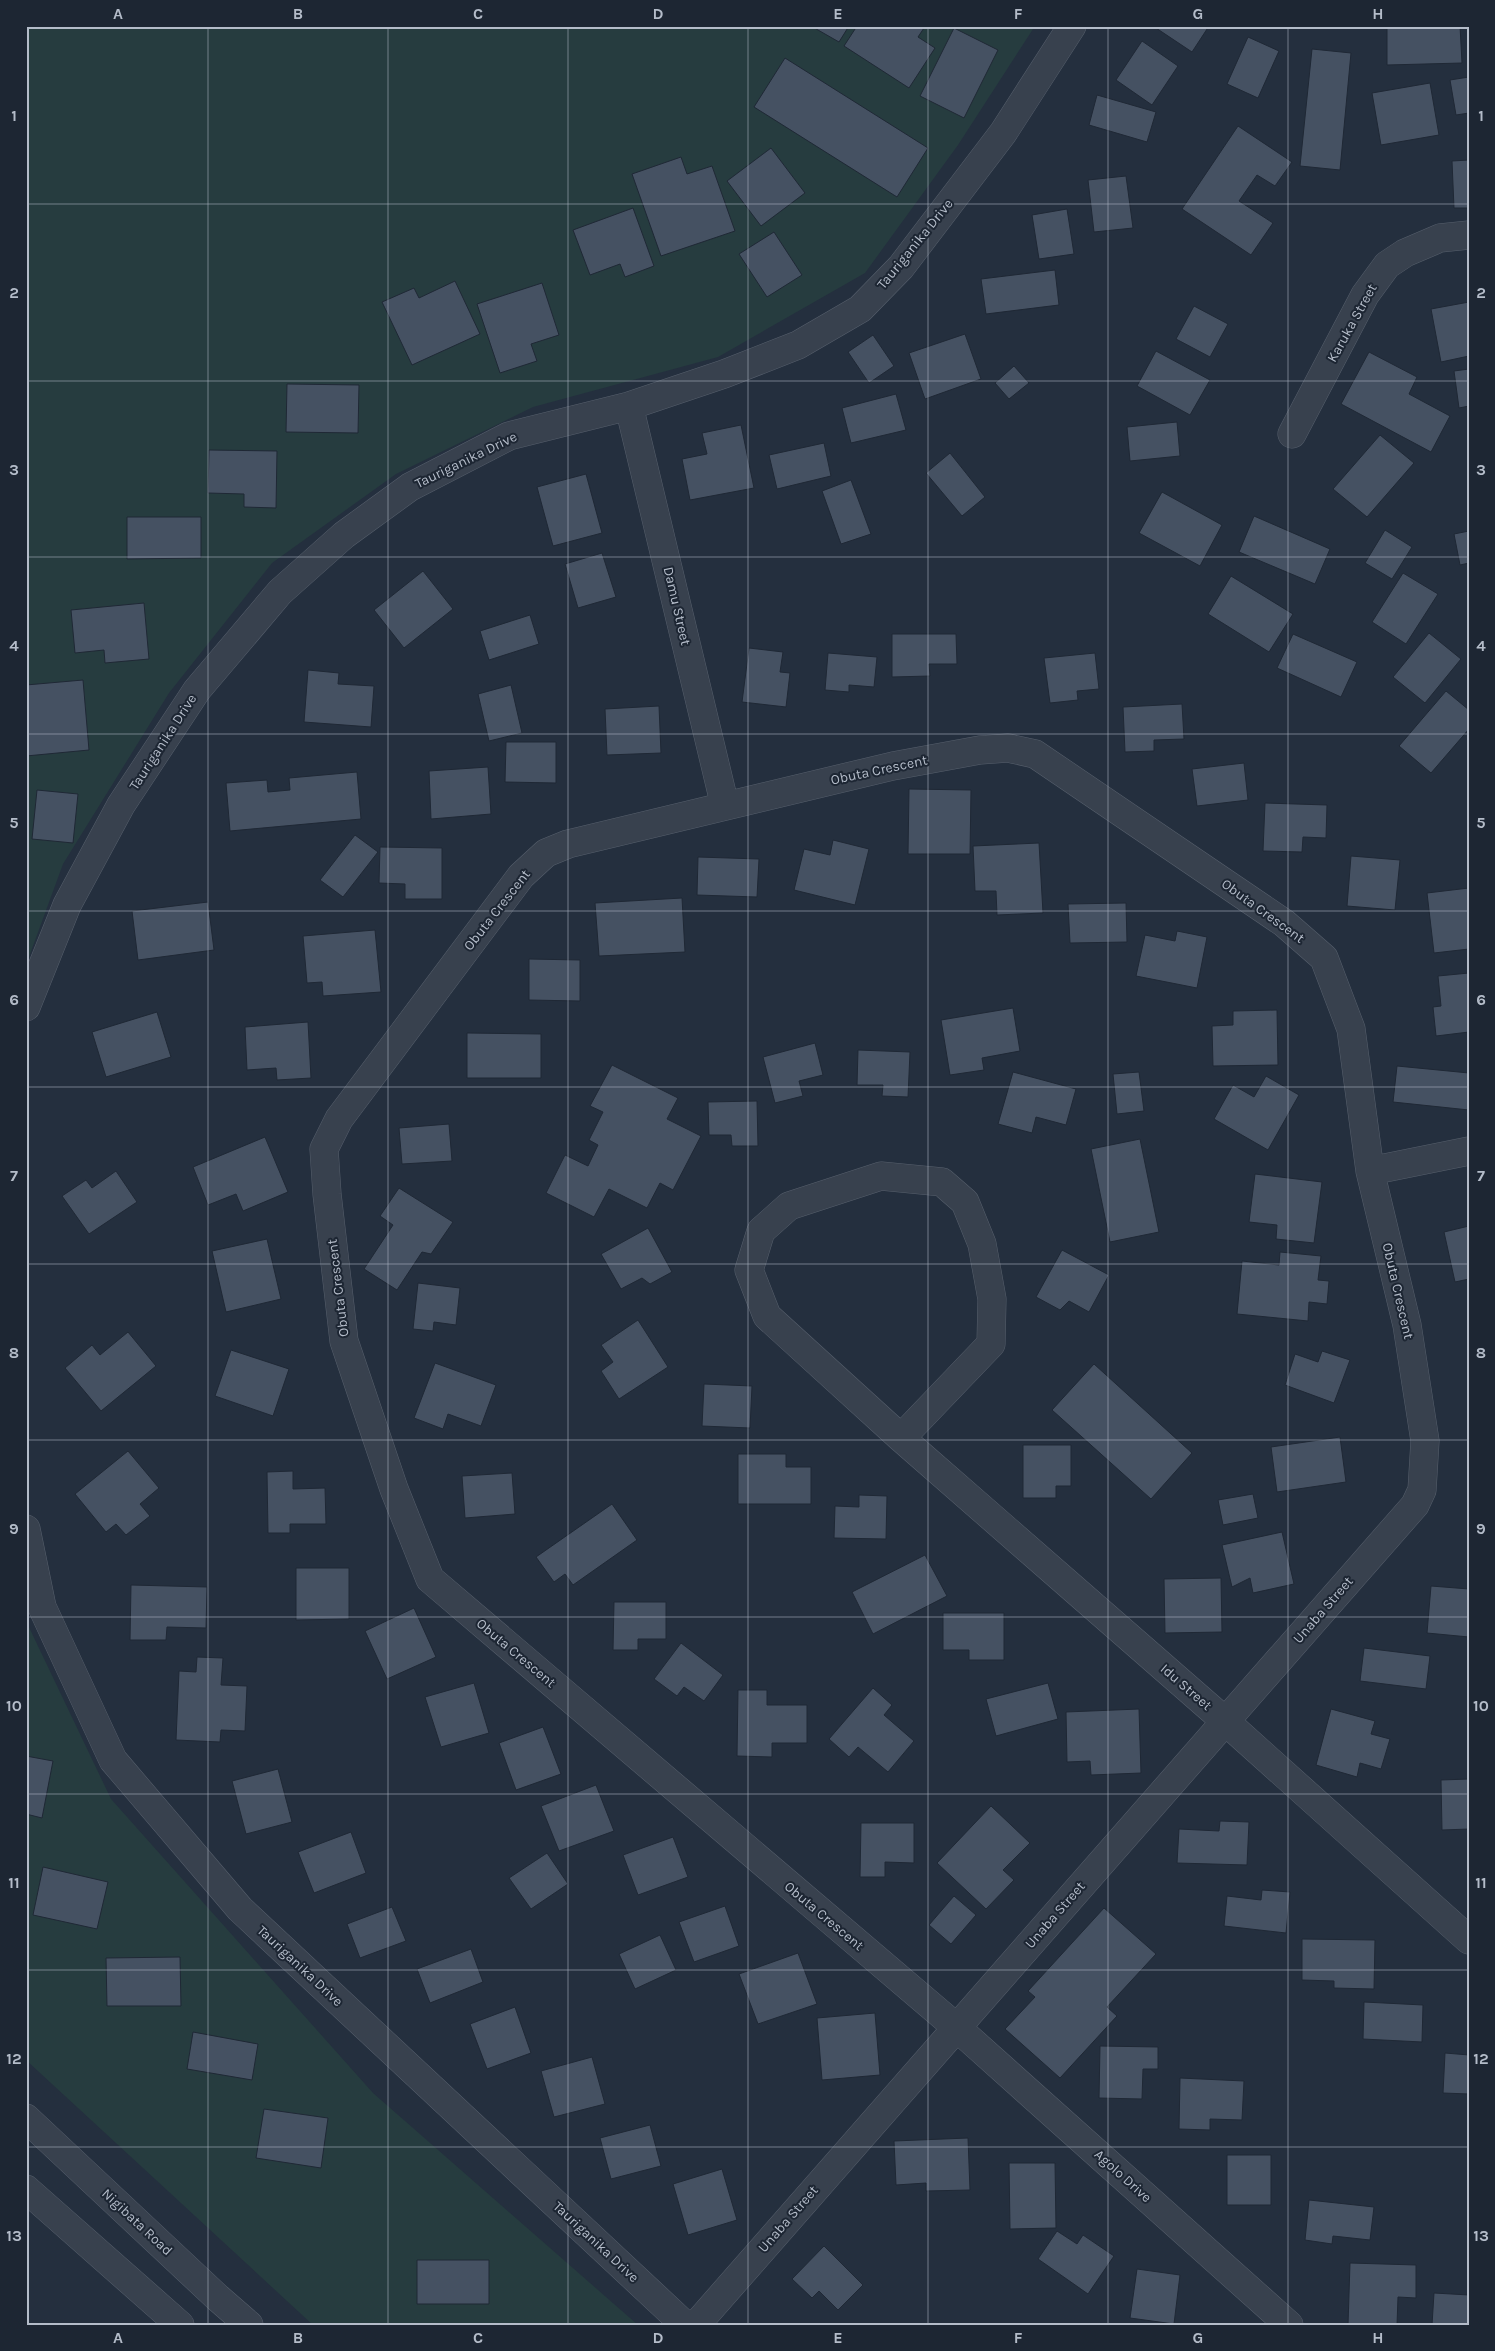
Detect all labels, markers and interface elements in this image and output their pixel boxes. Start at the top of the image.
text: A [113,4,123,23]
text: B [293,4,303,23]
text: C [473,4,483,23]
text: D [653,4,664,23]
text: E [833,4,843,23]
text: F [1014,4,1023,23]
text: G [1193,4,1203,23]
text: H [1372,4,1384,23]
text: 1 [11,106,17,125]
text: 1 [1478,106,1484,125]
street label: Tauriganika Drive [873,195,957,293]
street label: Karuka Street [1323,281,1381,365]
text: 2 [9,283,19,302]
text: 2 [1476,283,1486,302]
street label: Tauriganika Drive [412,428,520,492]
text: 3 [9,460,19,479]
text: 3 [1476,460,1486,479]
street label: Damu Street [660,565,694,647]
text: 4 [9,636,19,655]
text: 4 [1476,636,1486,655]
street label: Tauriganika Drive [126,691,200,793]
street label: Obuta Crescent [829,751,929,789]
text: 5 [9,813,19,832]
text: 5 [1476,813,1486,832]
street label: Obuta Crescent [460,866,534,954]
street label: Obuta Crescent [1218,875,1308,947]
text: 6 [9,990,19,1009]
text: 6 [1476,990,1486,1009]
text: 7 [10,1166,18,1185]
text: 7 [1477,1166,1485,1185]
street label: Obuta Crescent [324,1238,352,1338]
street label: Obuta Crescent [1379,1241,1417,1341]
text: 8 [9,1343,19,1362]
text: 8 [1476,1343,1486,1362]
text: 9 [9,1519,19,1538]
text: 9 [1476,1519,1486,1538]
street label: Unaba Street [1289,1573,1357,1647]
street label: Obuta Crescent [473,1615,559,1691]
street label: Idu Street [1157,1660,1215,1714]
text: 10 [6,1696,22,1715]
text: 10 [1473,1696,1489,1715]
text: 11 [8,1873,20,1892]
text: 11 [1475,1873,1487,1892]
street label: Obuta Crescent [781,1878,867,1954]
street label: Unaba Street [1021,1878,1089,1952]
street label: Tauriganika Drive [254,1922,346,2010]
text: 12 [6,2049,22,2068]
text: 12 [1473,2049,1489,2068]
street label: Agolo Drive [1091,2146,1155,2206]
street label: Unaba Street [754,2182,822,2256]
street label: Nigibata Road [98,2185,176,2259]
street label: Tauriganika Drive [550,2198,642,2286]
text: 13 [6,2226,22,2245]
text: 13 [1473,2226,1489,2245]
text: A [113,2328,123,2347]
text: B [293,2328,303,2347]
text: C [473,2328,483,2347]
text: D [653,2328,664,2347]
text: E [833,2328,843,2347]
text: F [1014,2328,1023,2347]
text: G [1193,2328,1203,2347]
text: H [1372,2328,1384,2347]

